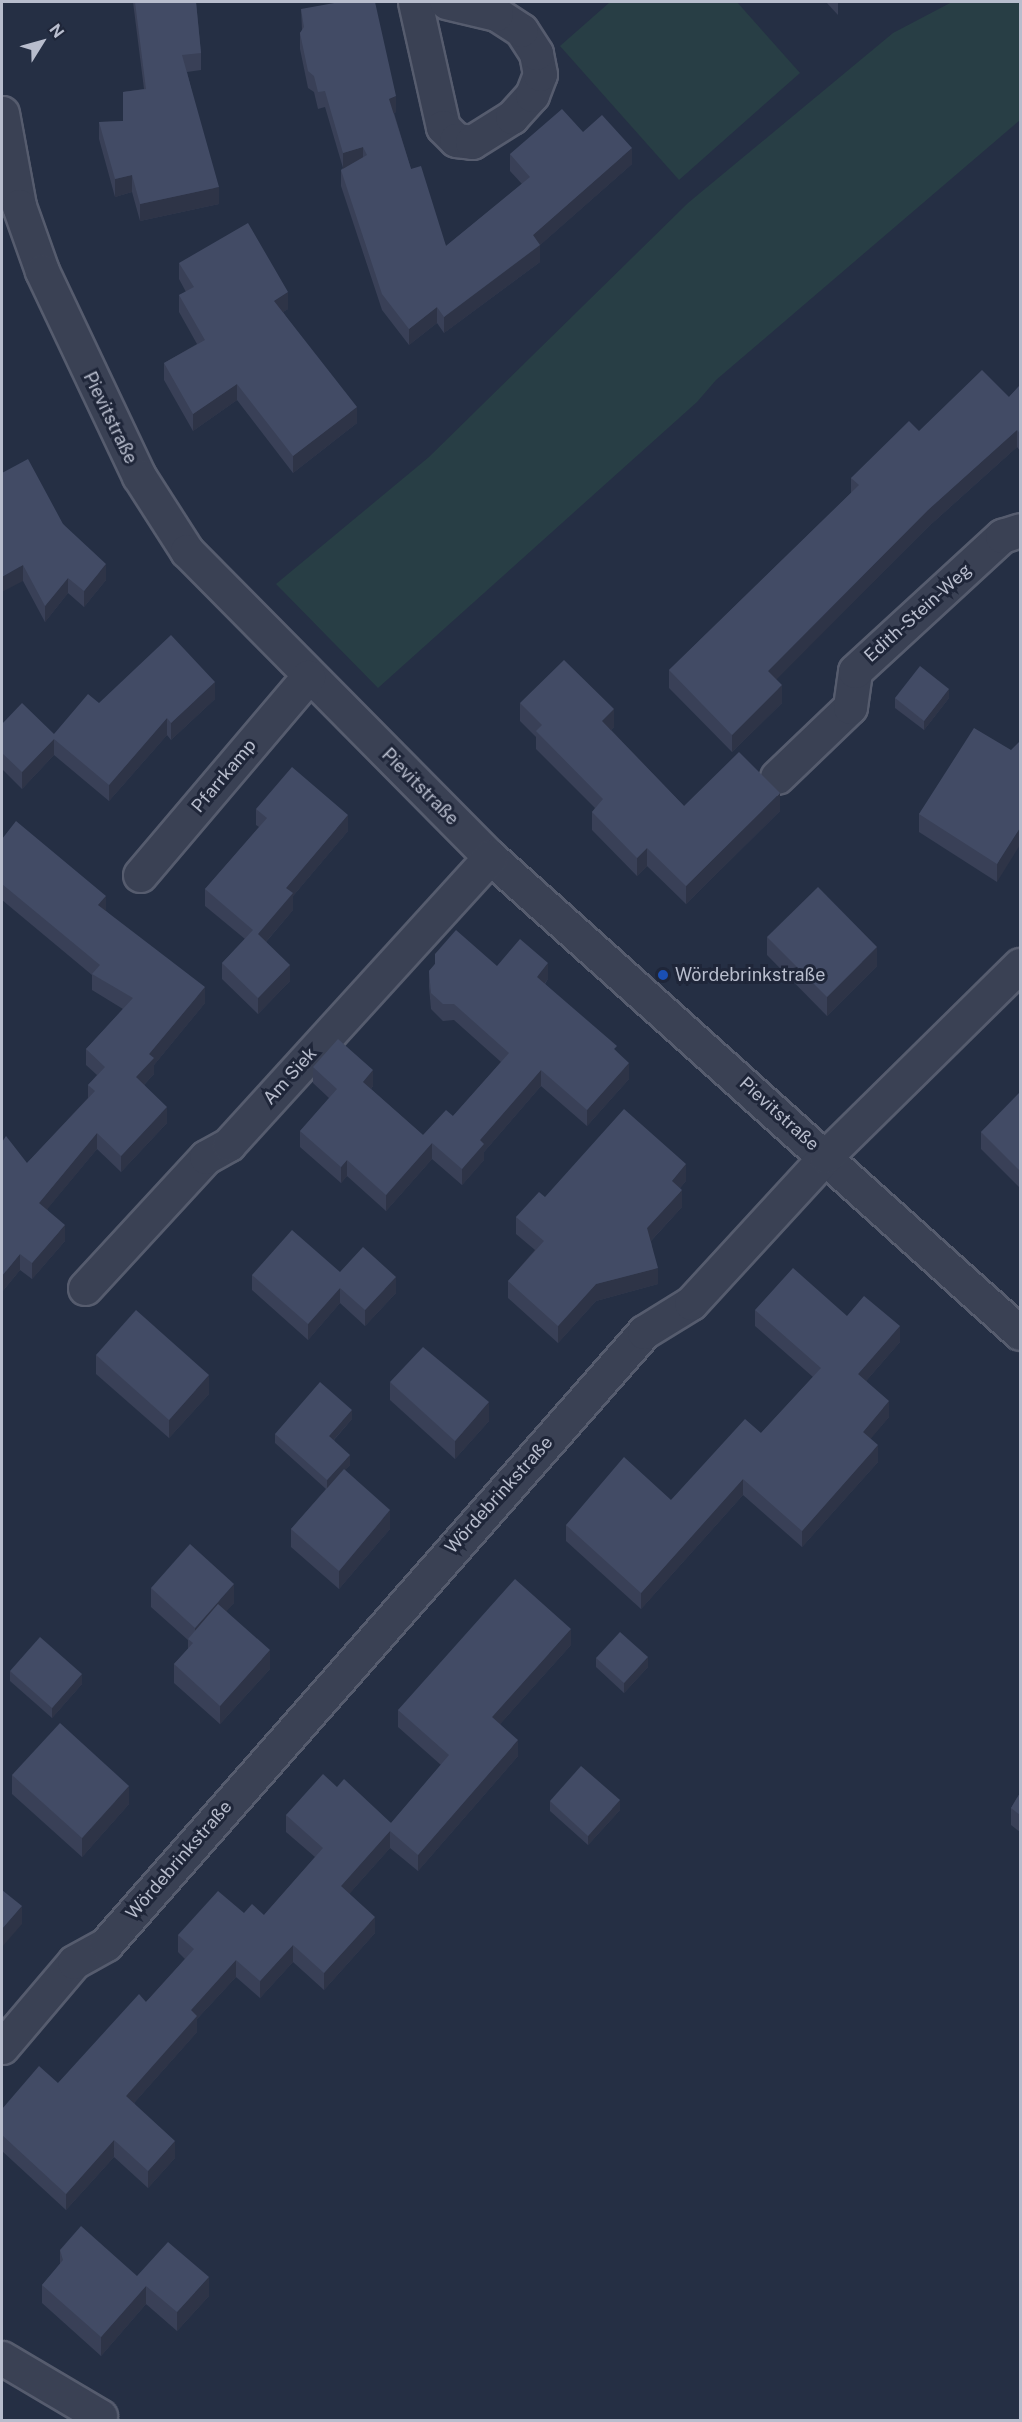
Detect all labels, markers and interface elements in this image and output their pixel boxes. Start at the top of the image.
north arrow [12,12,72,72]
text: N [45,20,68,42]
street label: Pievitstraße [78,368,142,468]
street label: Edith-Stein-Weg [860,559,976,667]
street label: Pfarrkamp [187,735,261,817]
street label: Pievitstraße [377,744,463,830]
place label: Wördebrinkstraße [675,964,825,986]
marker: Wördebrinkstraße [656,968,670,982]
street label: Am Siek [259,1043,321,1109]
street label: Pievitstraße [735,1073,823,1155]
street label: Wördebrinkstraße [441,1432,557,1558]
street label: Wördebrinkstraße [122,1796,236,1924]

